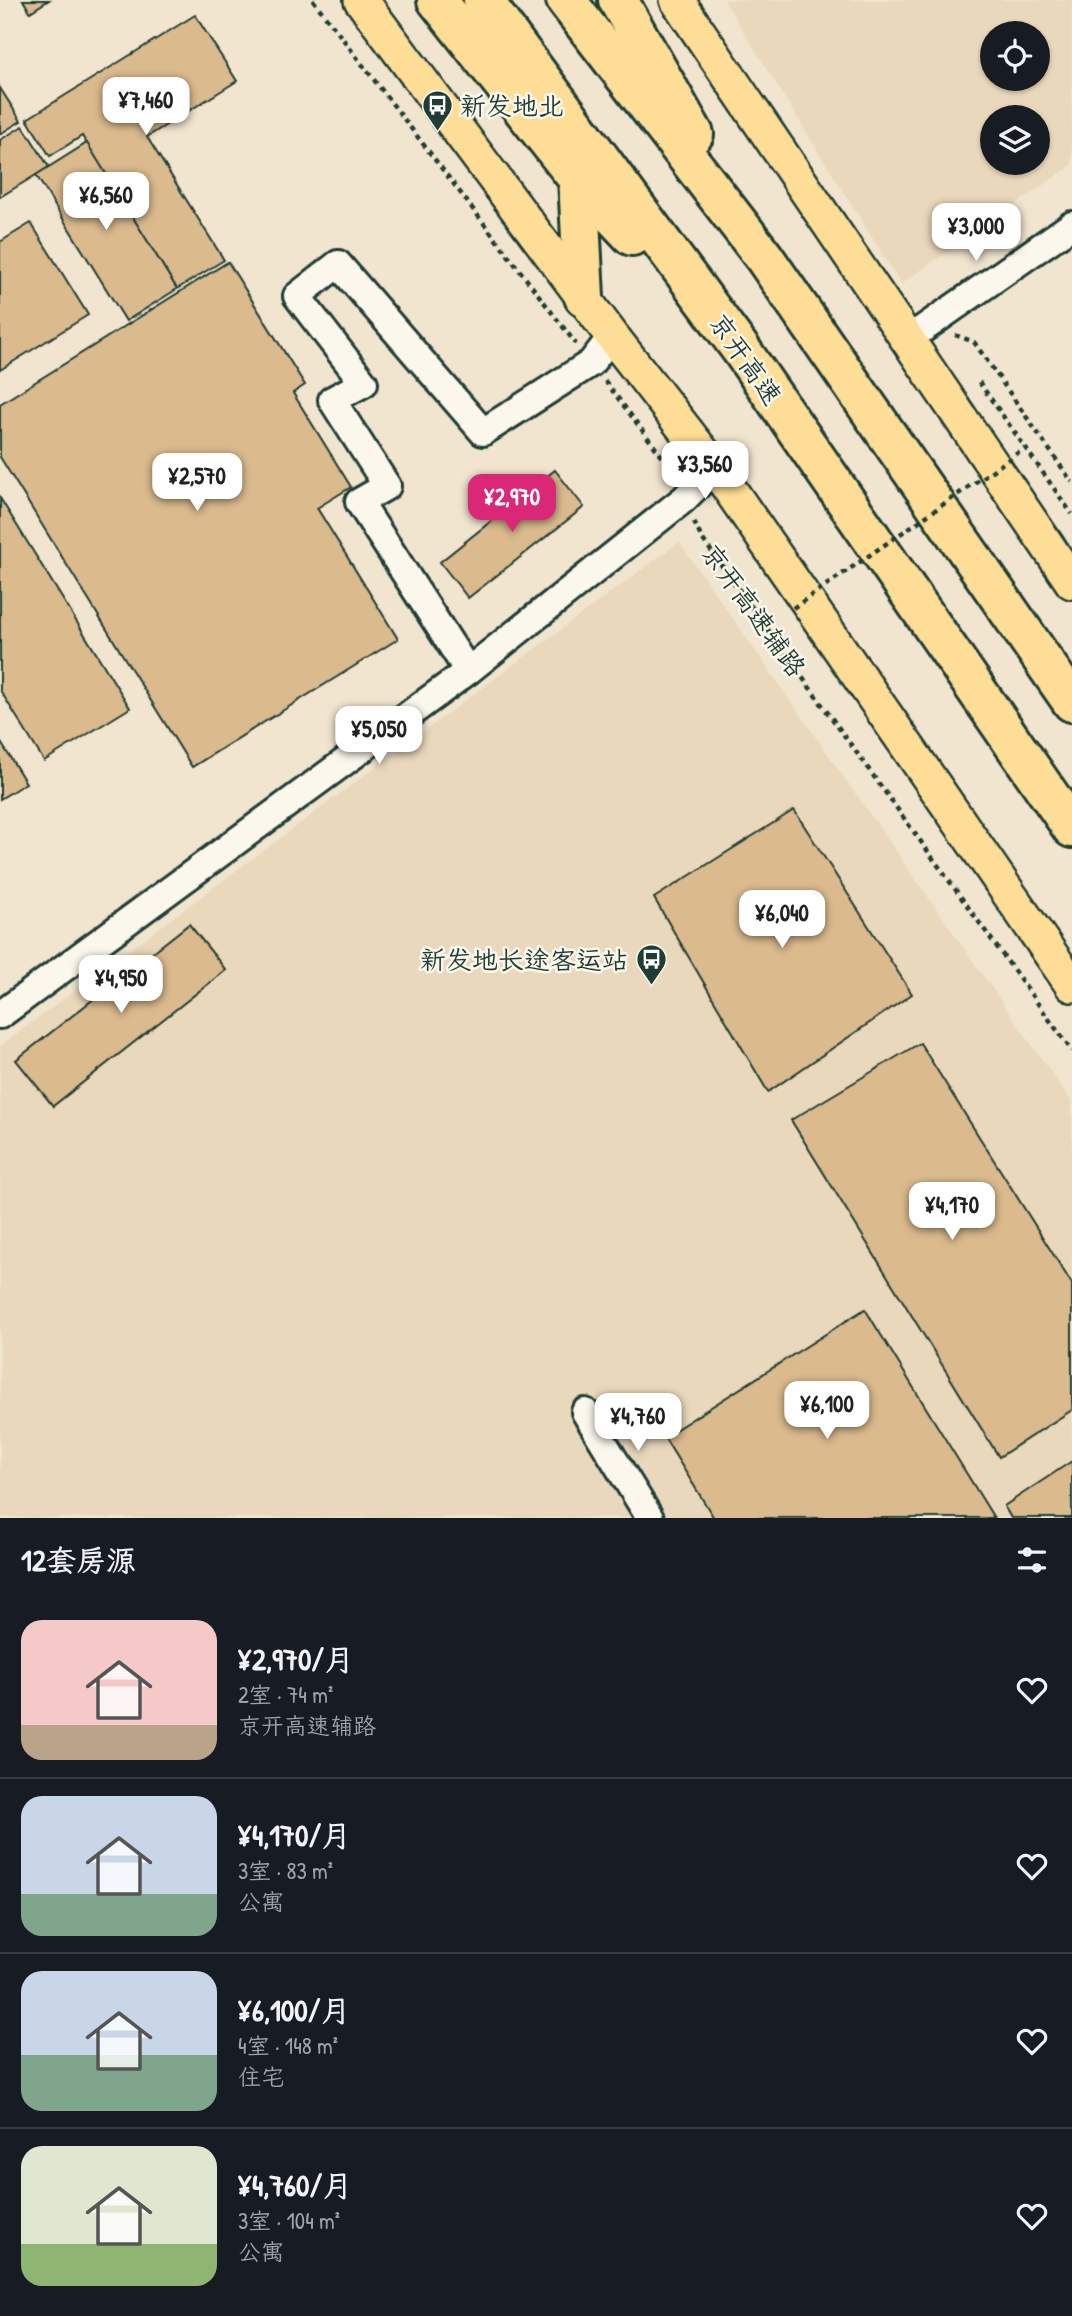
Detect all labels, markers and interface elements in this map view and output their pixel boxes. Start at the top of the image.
map controls [980,21,1050,175]
button: locate [980,21,1050,91]
pin: ¥7,460 [89,78,203,137]
text: ¥7,460 [119,84,173,115]
bus stop icon: 新发地北 [420,88,454,132]
place label: 新发地北 [460,88,564,123]
button: layers [980,105,1050,175]
pin: ¥6,560 [49,173,163,232]
text: ¥6,560 [79,179,133,210]
pin: ¥3,000 [919,204,1033,263]
text: ¥3,000 [948,210,1004,241]
street label: 京开高速 [702,306,790,412]
pin: ¥3,560 [648,442,762,501]
text: ¥3,560 [678,448,732,479]
pin: ¥2,570 [140,454,254,513]
text: ¥2,570 [168,460,226,491]
pin: ¥2,970 [455,475,569,534]
text: ¥2,970 [484,481,540,512]
street label: 京开高速辅路 [694,537,814,683]
pin: ¥5,050 [322,706,436,766]
text: ¥5,050 [351,713,407,744]
pin: ¥6,040 [725,890,839,950]
text: ¥6,040 [755,897,809,928]
place label: 新发地长途客运站 [420,942,628,977]
bus stop icon: 新发地长途客运站 [634,942,668,986]
pin: ¥4,950 [64,956,178,1015]
text: ¥4,950 [95,962,147,993]
pin: ¥4,170 [895,1182,1009,1242]
text: ¥4,170 [925,1189,979,1220]
pin: ¥6,100 [770,1382,884,1441]
text: ¥6,100 [800,1388,854,1419]
pin: ¥4,760 [581,1394,695,1453]
text: ¥4,760 [611,1400,665,1431]
text: 12套房源 [21,1540,136,1580]
icon: filters [1013,1541,1051,1579]
text: ¥2,970/月 [238,1639,354,1679]
icon: home [77,1648,161,1732]
icon: heart [1013,1671,1051,1709]
text: 2室 · 74 m² [238,1679,333,1710]
text: 京开高速辅路 [238,1710,376,1741]
text: ¥4,170/月 [238,1815,351,1855]
icon: home [77,1824,161,1908]
icon: heart [1013,1847,1051,1885]
text: 3室 · 83 m² [238,1855,333,1886]
text: 公寓 [238,1886,284,1917]
text: ¥6,100/月 [238,1990,350,2030]
icon: home [77,1999,161,2083]
icon: heart [1013,2022,1051,2060]
text: 4室 · 148 m² [238,2030,338,2061]
text: 住宅 [238,2061,284,2092]
text: ¥4,760/月 [238,2165,352,2205]
icon: home [77,2174,161,2258]
icon: heart [1013,2197,1051,2235]
text: 3室 · 104 m² [238,2205,340,2236]
text: 公寓 [238,2236,284,2267]

